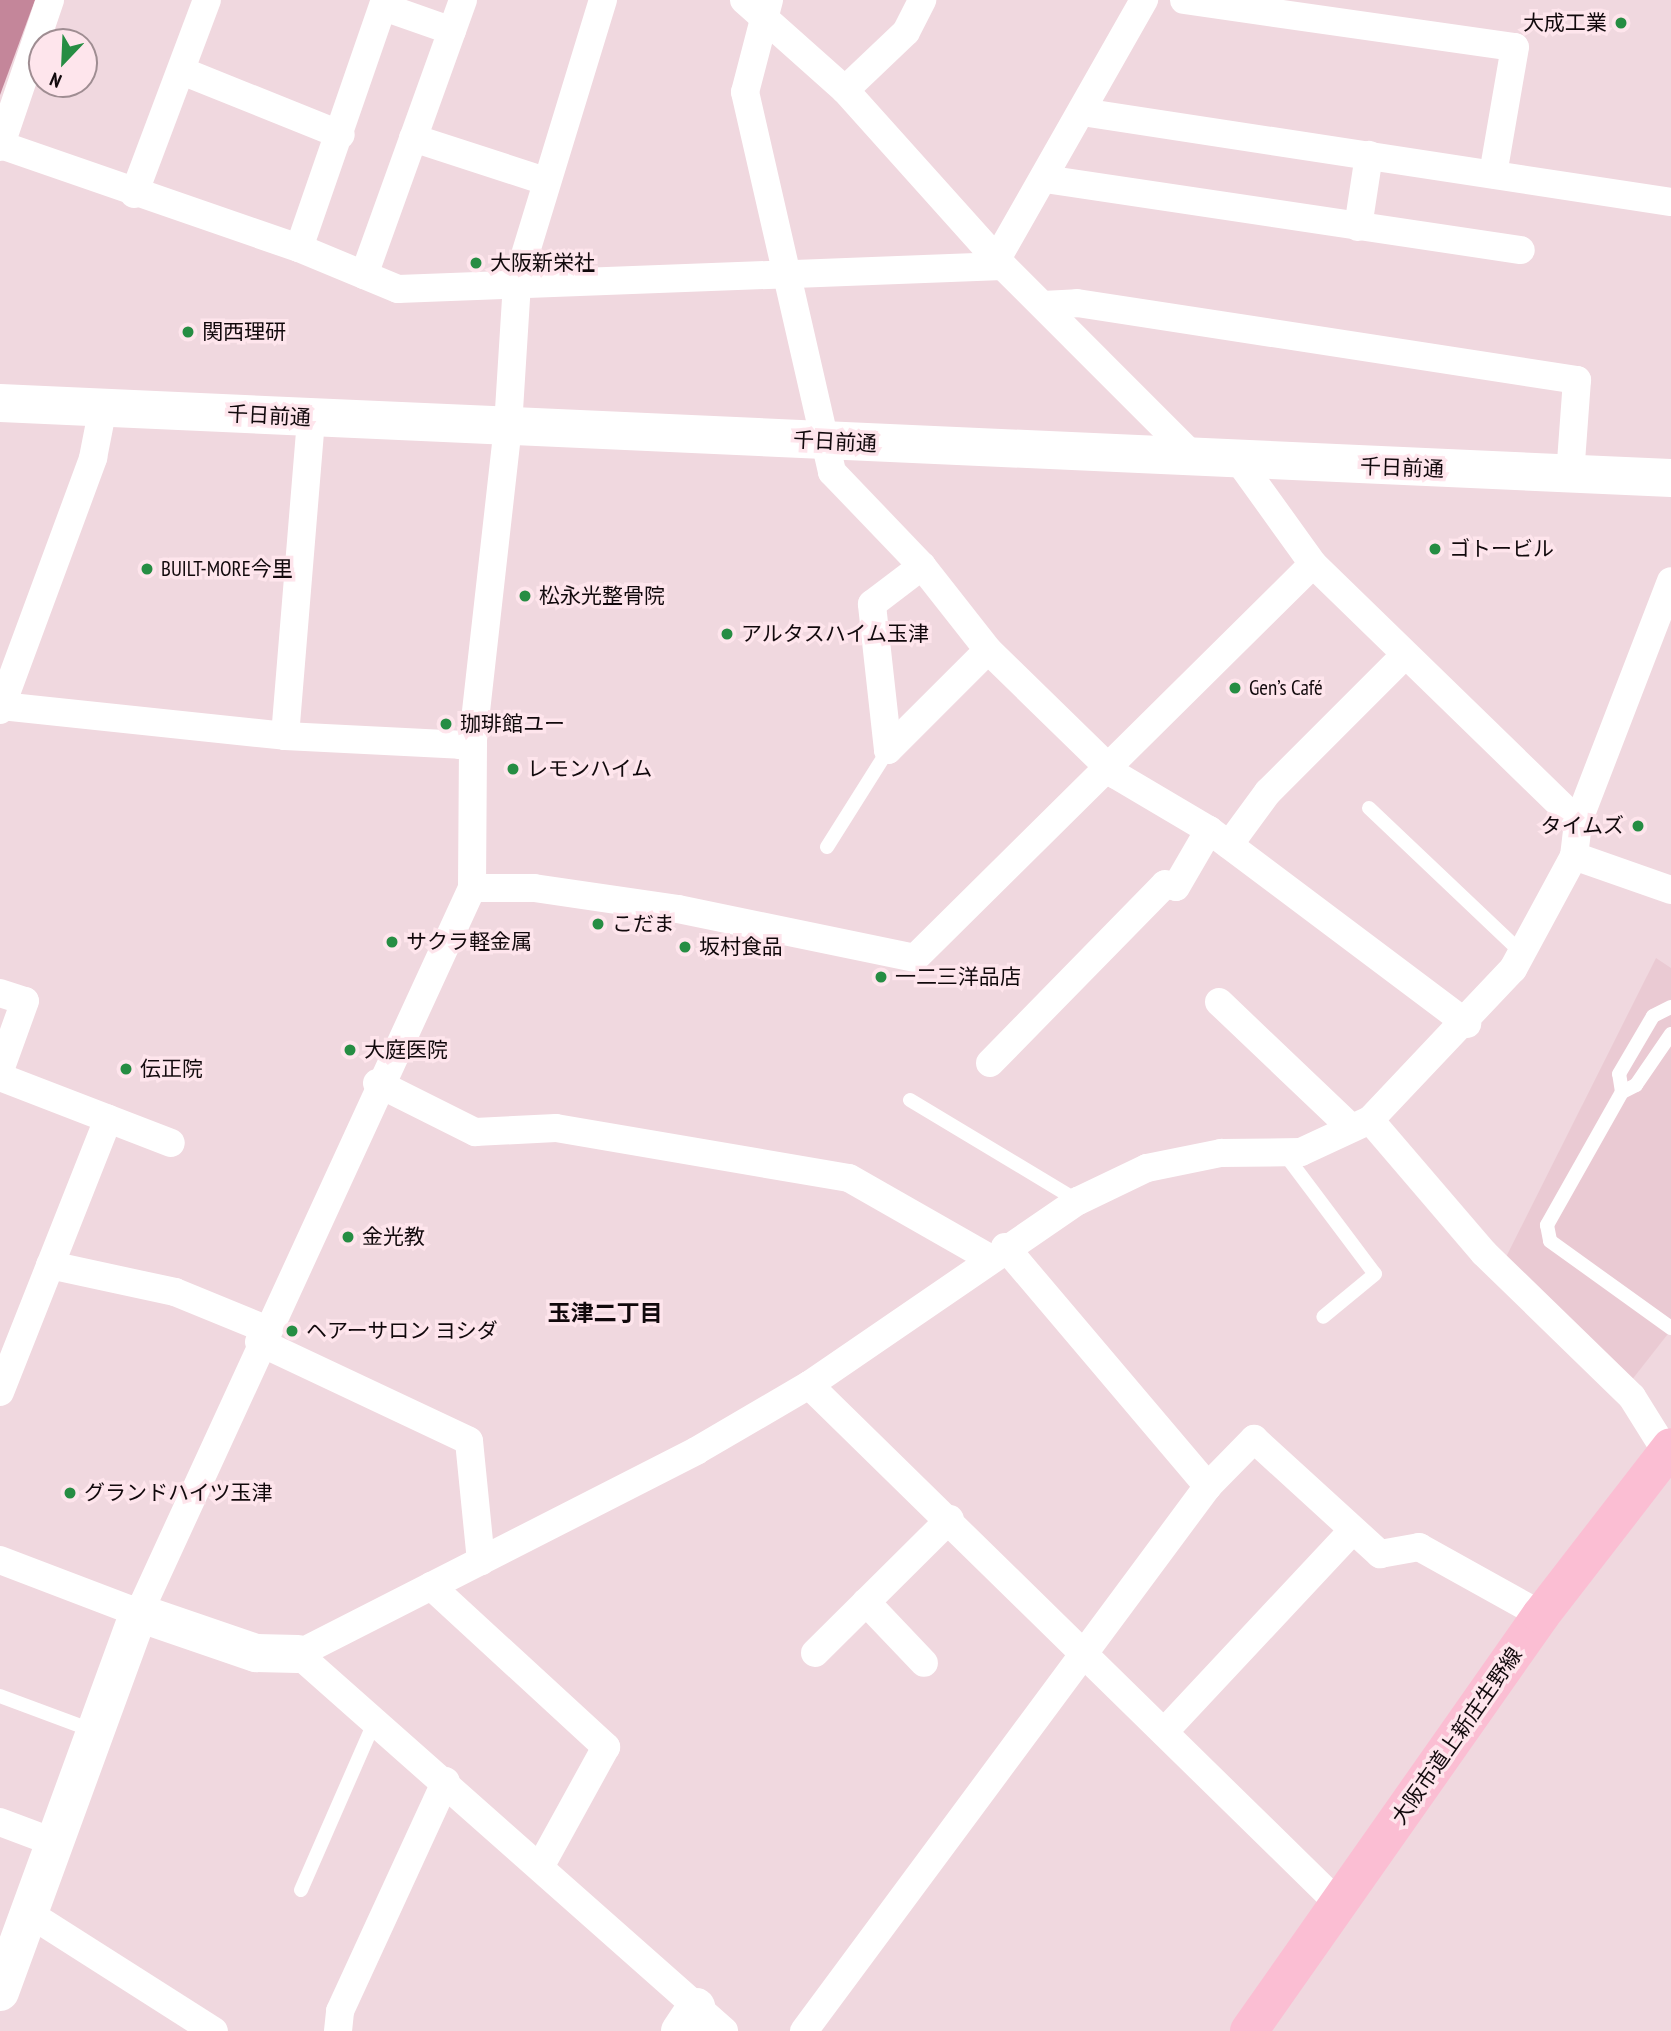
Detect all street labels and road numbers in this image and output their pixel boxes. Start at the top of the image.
street label: 千日前通 [226,401,312,431]
street label: 千日前通 [792,427,878,457]
street label: 千日前通 [1360,454,1444,482]
street label: 大阪市道上新庄生野線 [1386,1643,1528,1829]

